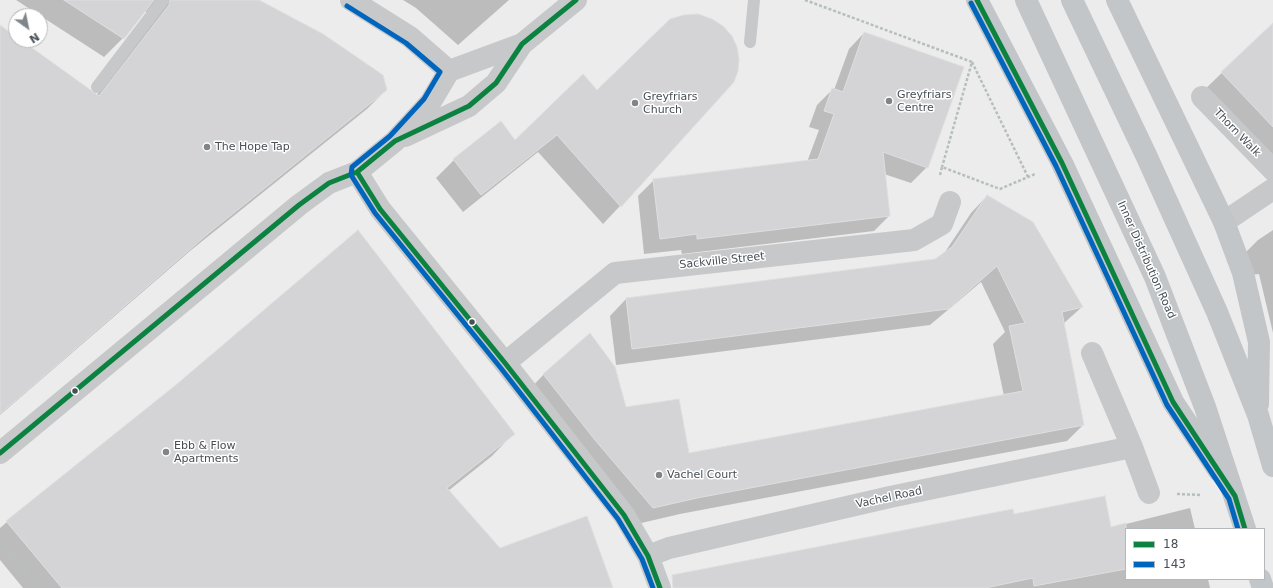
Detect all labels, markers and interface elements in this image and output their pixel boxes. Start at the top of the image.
north arrow [8,8,48,48]
text: N [27,30,42,46]
place label: Greyfriars Centre [897,88,952,114]
place label: Greyfriars Church [643,90,698,116]
marker: Greyfriars Centre [884,96,894,106]
marker: Greyfriars Church [630,98,640,108]
street label: Thorn Walk [1211,106,1263,160]
place label: The Hope Tap [215,140,290,154]
marker: The Hope Tap [202,142,212,152]
street label: Inner Distribution Road [1114,199,1178,321]
street label: Sackville Street [679,250,765,272]
unlabelled marker [467,317,477,327]
unlabelled marker [70,386,80,396]
place label: Ebb & Flow Apartments [174,439,239,465]
marker: Ebb & Flow Apartments [161,447,171,457]
place label: Vachel Court [667,468,737,482]
marker: Vachel Court [654,470,664,480]
street label: Vachel Road [855,485,923,511]
legend [1125,528,1265,580]
text: 18 [1163,537,1178,551]
text: 143 [1163,557,1186,571]

